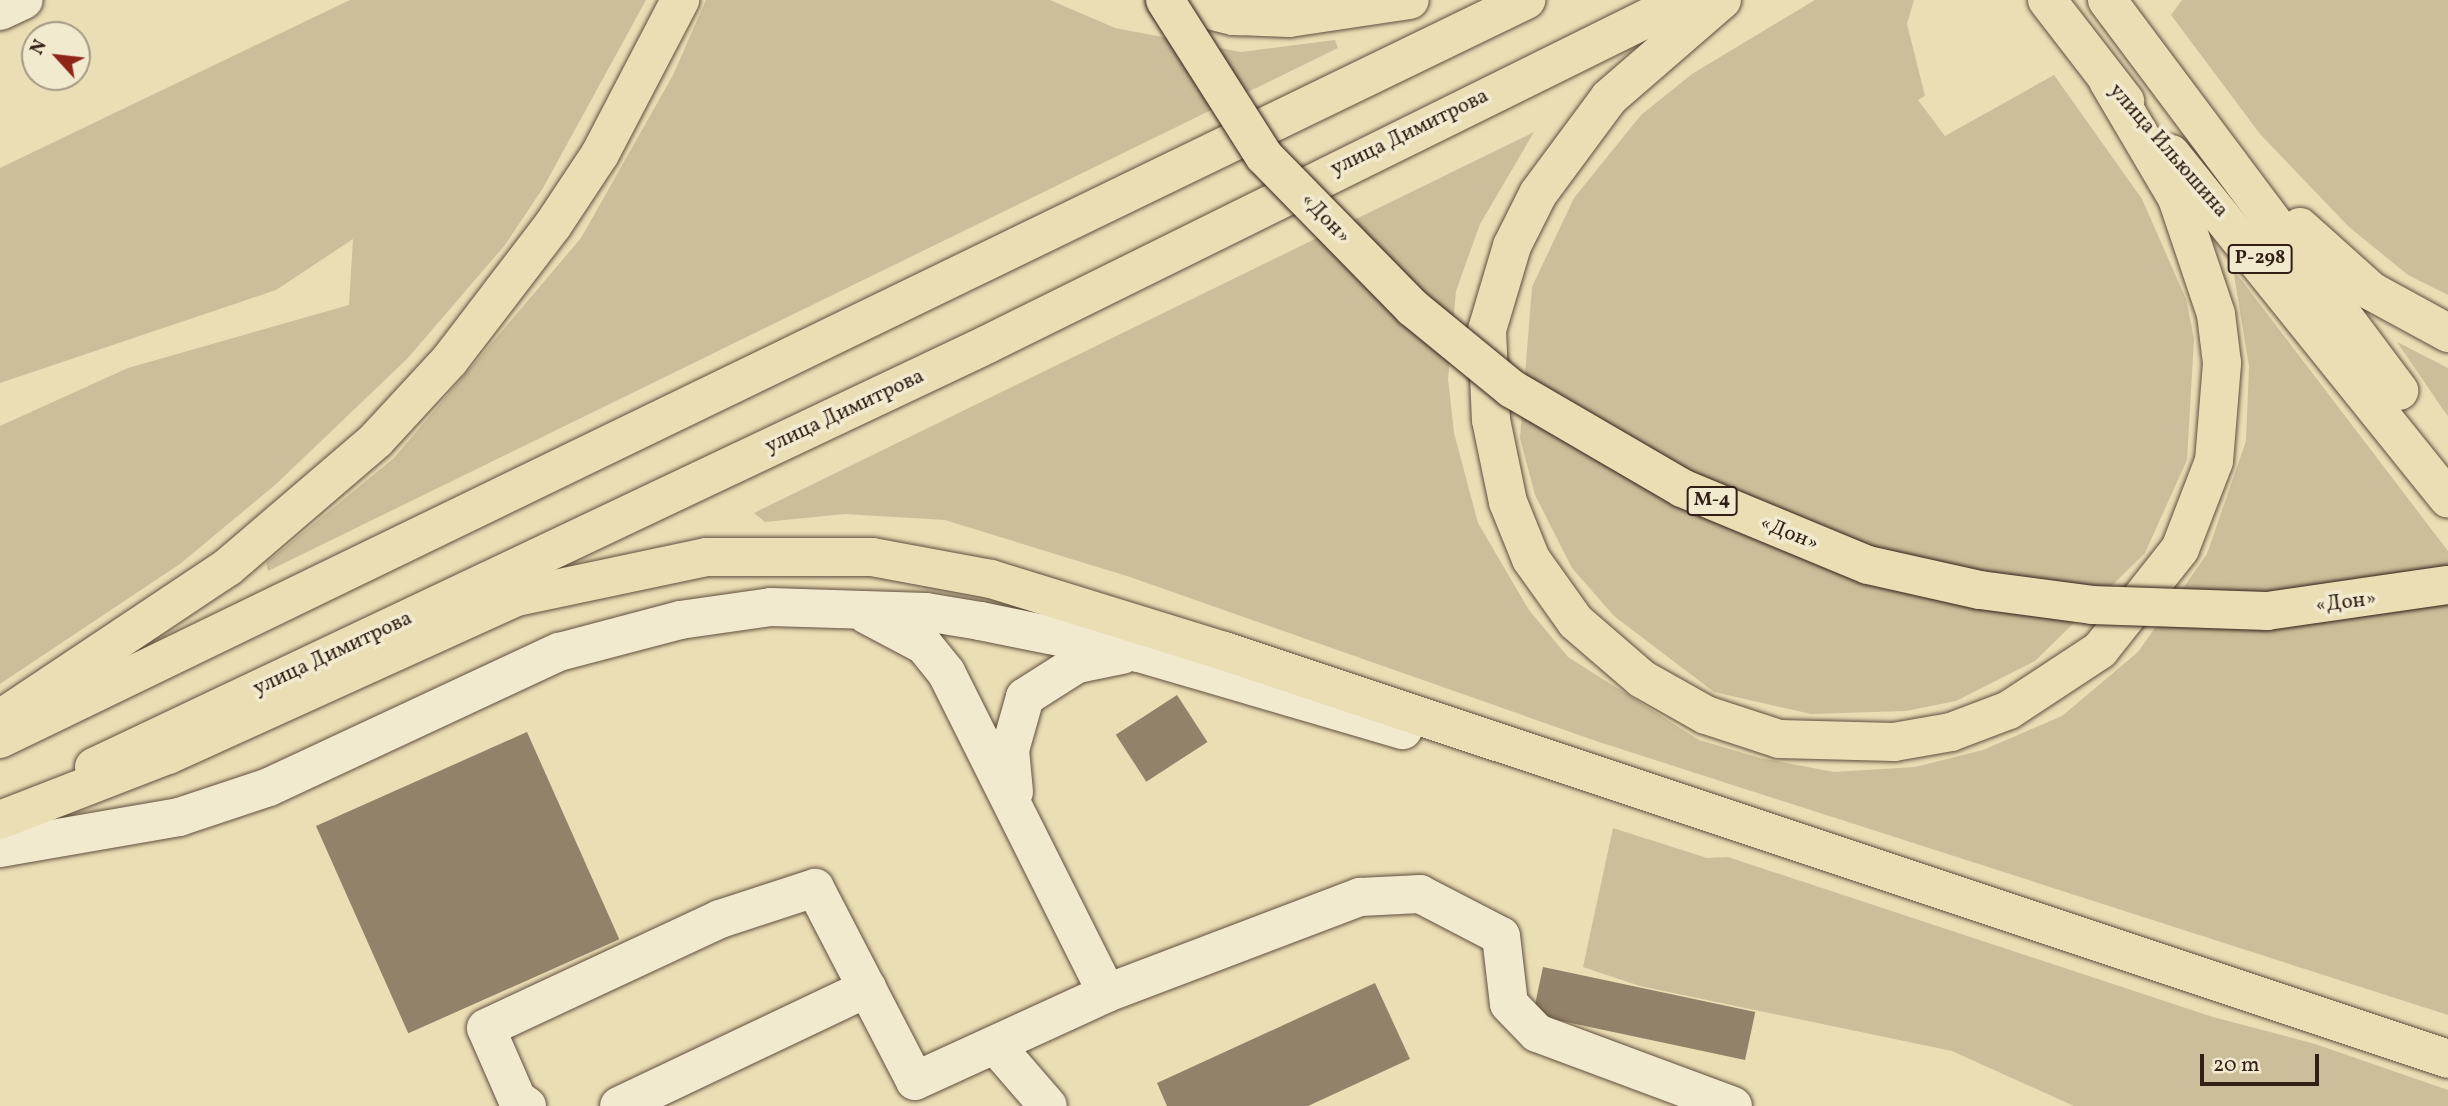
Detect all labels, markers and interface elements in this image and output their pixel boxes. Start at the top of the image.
north arrow [21,21,91,91]
text: N [24,35,54,59]
street label: улица Ильюшина [2103,79,2233,223]
street label: улица Димитрова [1327,84,1493,182]
street label: «Дон» [1295,188,1355,250]
road number: Р-298 [2227,244,2293,274]
street label: улица Димитрова [761,364,929,460]
road number: М-4 [1686,486,1738,516]
street label: «Дон» [1756,511,1822,557]
street label: «Дон» [2314,587,2378,619]
street label: улица Димитрова [249,606,417,702]
scale bar [2203,1040,2322,1084]
text: 20 m [2213,1051,2259,1080]

